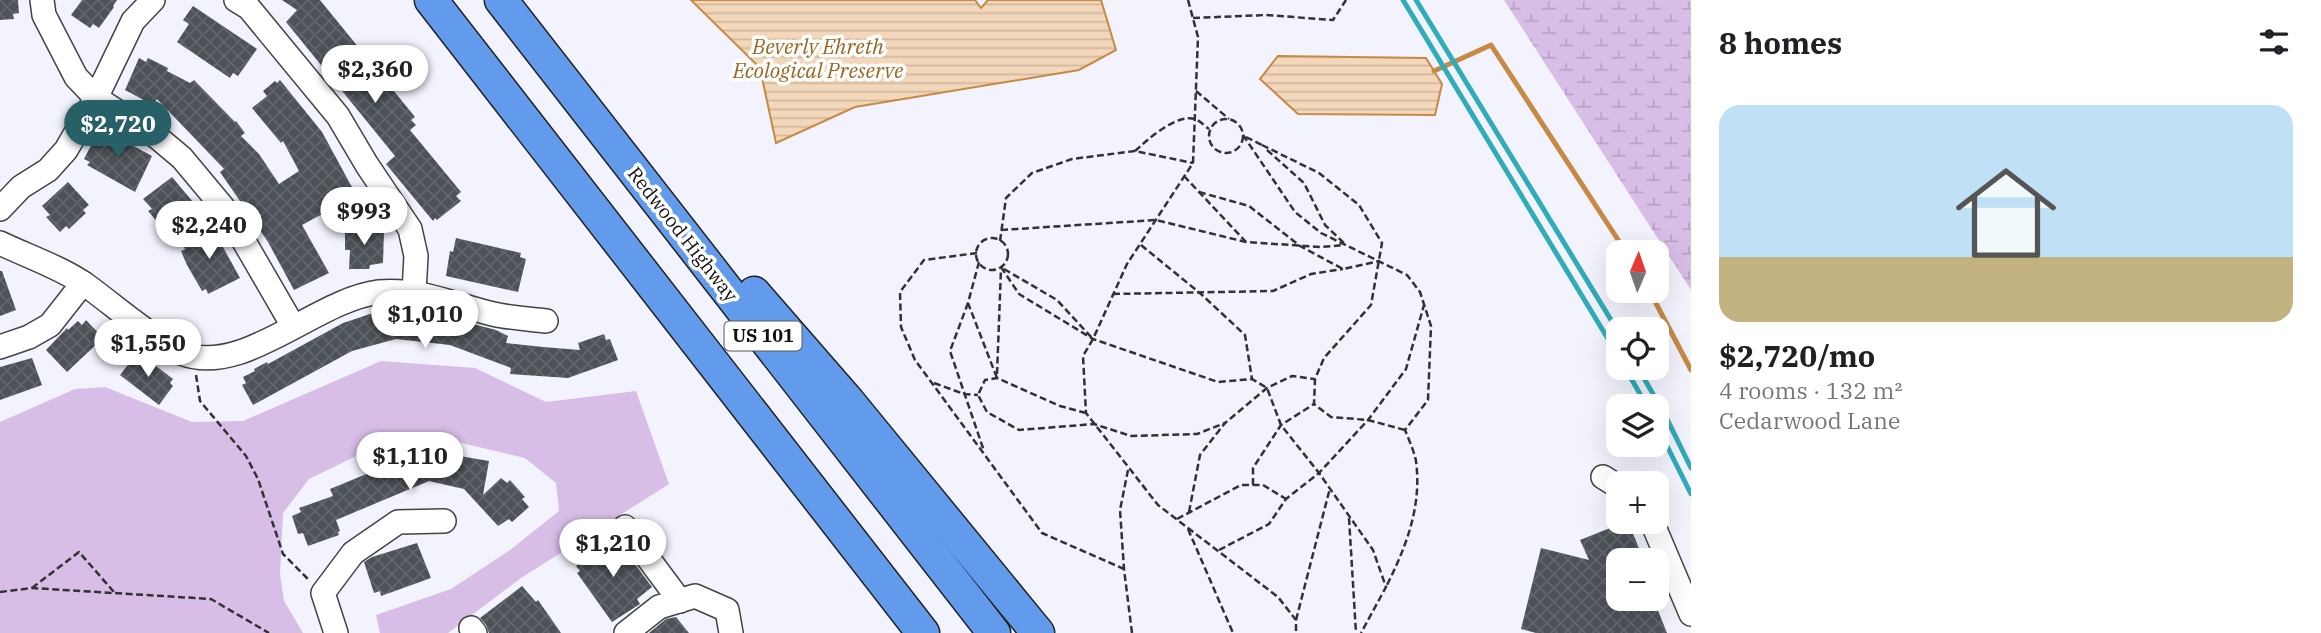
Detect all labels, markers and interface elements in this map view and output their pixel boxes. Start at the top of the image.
text: 8 homes [1719,23,1842,62]
icon: filters [2255,23,2293,61]
water label: Beverly Ehreth Ecological Preserve [732,32,904,84]
pin: $2,360 [318,46,432,105]
text: $2,360 [337,53,413,83]
pin: $2,720 [61,100,175,160]
text: $2,720 [80,108,156,138]
icon: home [1943,150,2069,276]
street label: Redwood Highway [623,162,744,307]
pin: $993 [323,188,405,247]
text: $993 [336,195,392,225]
pin: $2,240 [152,202,266,261]
text: $2,240 [171,209,247,239]
north arrow [1606,240,1670,303]
map controls [1606,240,1669,611]
pin: $1,010 [368,290,482,350]
text: $1,010 [387,298,463,328]
button: locate [1606,317,1669,380]
pin: $1,550 [91,320,205,379]
road number: US 101 [724,322,802,350]
text: $1,550 [110,327,186,357]
text: $2,720/mo [1719,336,1875,375]
text: 4 rooms · 132 m² [1719,375,1902,405]
button: layers [1606,394,1669,457]
text: Cedarwood Lane [1719,405,1900,435]
pin: $1,110 [353,433,467,492]
text: $1,110 [372,440,448,470]
button: + [1606,471,1669,534]
pin: $1,210 [556,520,670,579]
text: $1,210 [575,527,651,557]
button: − [1606,548,1669,611]

